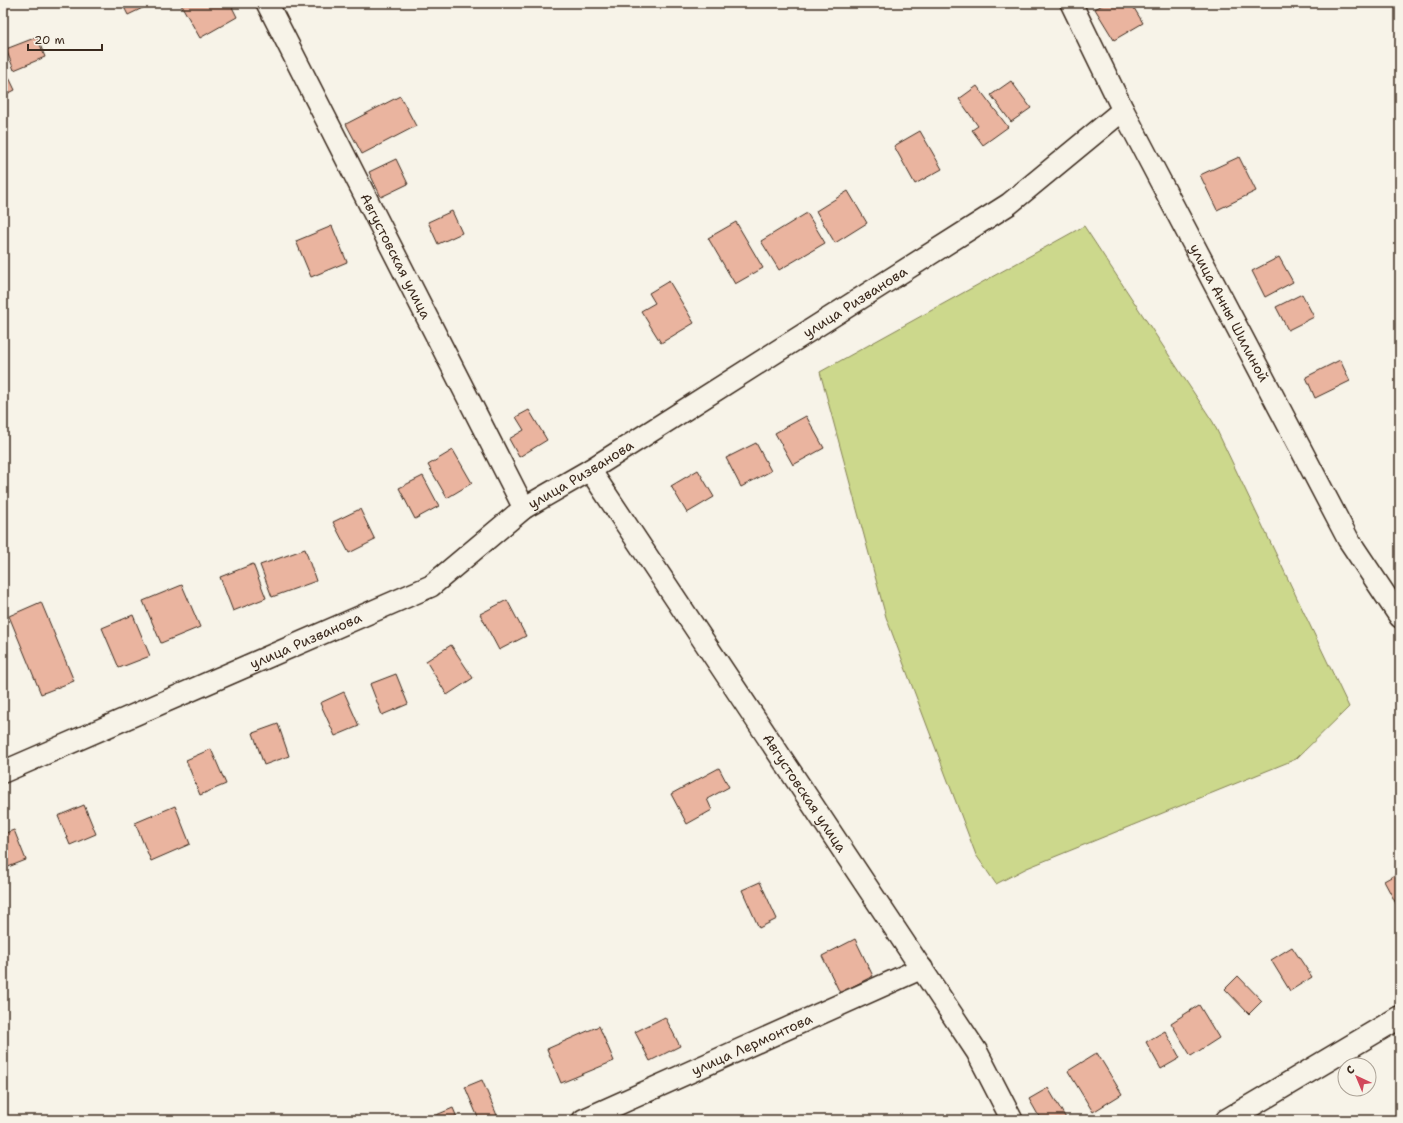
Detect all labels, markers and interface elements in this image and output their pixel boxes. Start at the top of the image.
scale bar [28,26,102,52]
text: 20 m [34,32,65,48]
street label: Августовская улица [356,190,435,322]
street label: улица Анны Шилиной [1186,241,1273,385]
street label: улица Ризванова [799,262,911,342]
street label: улица Ризванова [525,436,637,513]
street label: улица Ризванова [247,608,365,673]
street label: Августовская улица [759,730,851,856]
street label: улица Лермонтова [688,1009,815,1079]
north arrow [1337,1057,1377,1097]
text: С [1343,1062,1358,1078]

